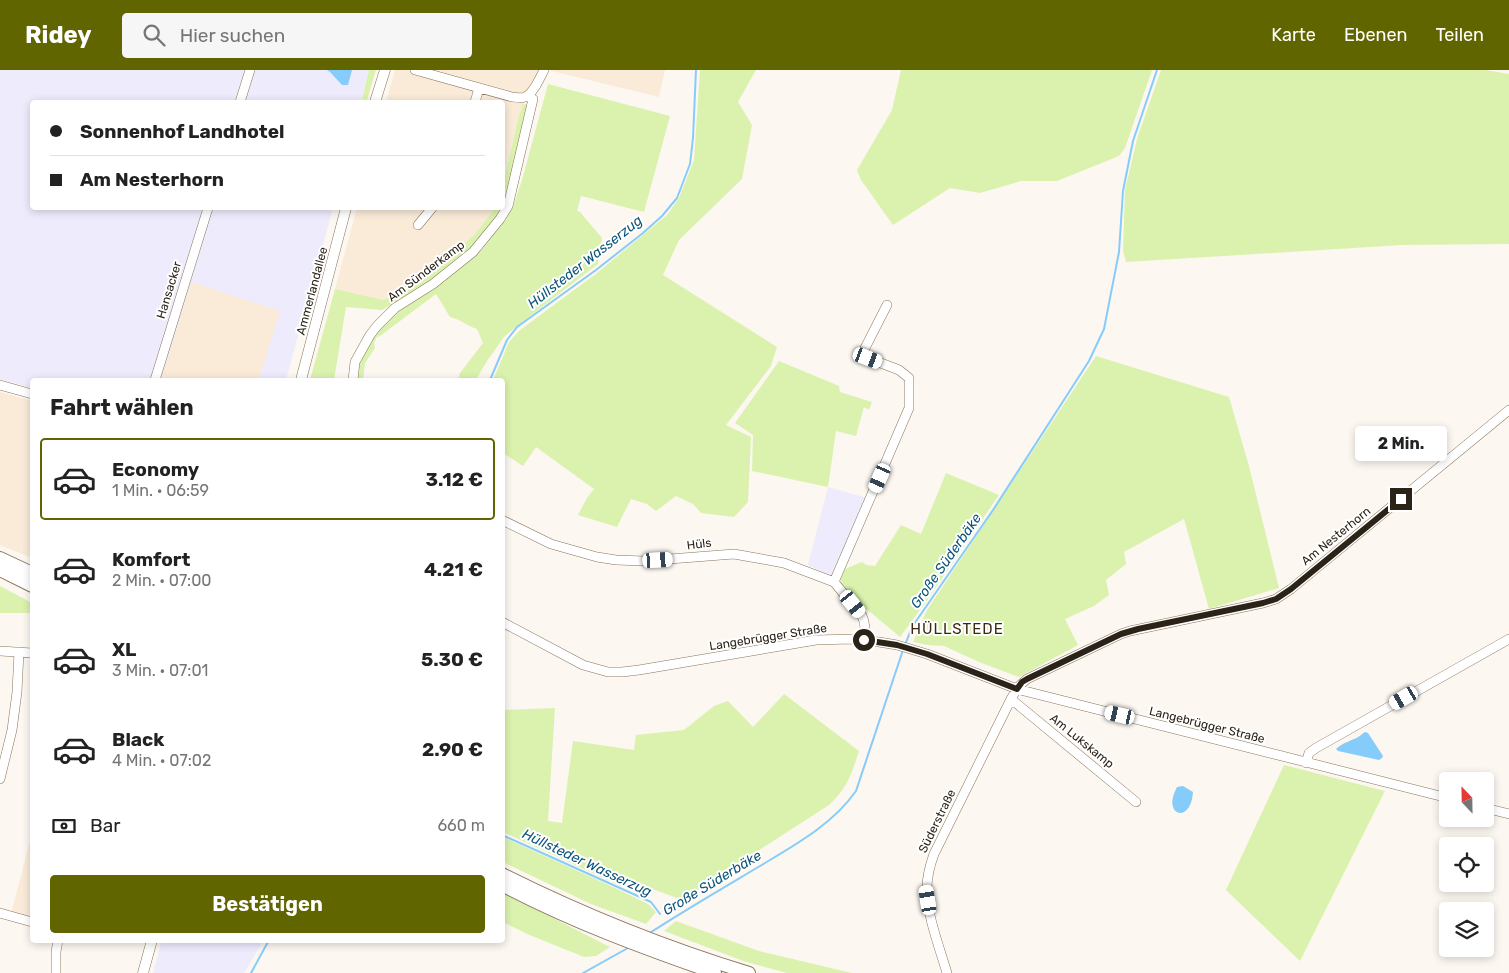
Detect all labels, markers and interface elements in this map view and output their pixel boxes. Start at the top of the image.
search box [122,13,472,58]
text: Ridey [25,21,92,49]
icon: search [140,21,168,49]
text: Hier suchen [180,24,285,47]
text: Karte [1271,24,1316,46]
text: Ebenen [1344,24,1408,46]
text: Teilen [1436,24,1484,46]
text: Sonnenhof Landhotel [80,120,284,143]
text: Am Nesterhorn [80,168,224,191]
water label: Hüllsteder Wasserzug [524,212,646,312]
street label: Am Sünderkamp [385,238,467,304]
street label: Ammerlandallee [294,245,331,337]
street label: Hansacker [154,259,184,320]
car [851,346,884,370]
text: Fahrt wählen [50,394,194,421]
callout: 2 Min. [1355,426,1447,462]
text: 2 Min. [1378,434,1424,453]
icon: car [52,457,97,502]
text: Economy [112,458,199,481]
car [867,461,892,495]
text: 3.12 € [426,468,483,491]
text: 1 Min. · 06:59 [112,481,209,500]
route end [1390,488,1412,510]
street label: Am Nesterhorn [1299,504,1373,568]
water label: Große Süderbäke [907,510,985,612]
street label: Hüls [686,536,712,552]
icon: car [52,547,97,592]
text: Komfort [112,548,190,571]
car [642,552,673,568]
text: 4.21 € [424,558,483,581]
text: 2 Min. · 07:00 [112,571,212,590]
car [837,588,868,620]
district label: HÜLLSTEDE [910,620,1004,638]
street label: Langebrügger Straße [708,621,828,653]
route start [853,629,875,651]
icon: car [52,637,97,682]
text: XL [112,638,136,661]
text: 5.30 € [421,648,483,671]
text: 3 Min. · 07:01 [112,661,208,680]
car [1387,684,1420,712]
car [1103,704,1136,726]
street label: Langebrügger Straße [1148,704,1267,746]
street label: Am Lukskamp [1047,711,1117,771]
icon: car [52,727,97,772]
text: Black [112,728,164,751]
text: 2.90 € [422,738,483,761]
text: 4 Min. · 07:02 [112,751,211,770]
north arrow [1439,772,1494,828]
map controls [1439,772,1494,957]
street label: Süderstraße [916,787,958,855]
icon: cash [50,812,78,840]
text: Bar [90,814,120,837]
text: 660 m [437,816,485,835]
water label: Hüllsteder Wasserzug [520,826,654,900]
button: locate [1439,837,1494,892]
water label: Große Süderbäke [660,847,765,919]
button: Bestätigen [50,875,485,933]
car [918,884,937,916]
button: layers [1439,902,1494,957]

